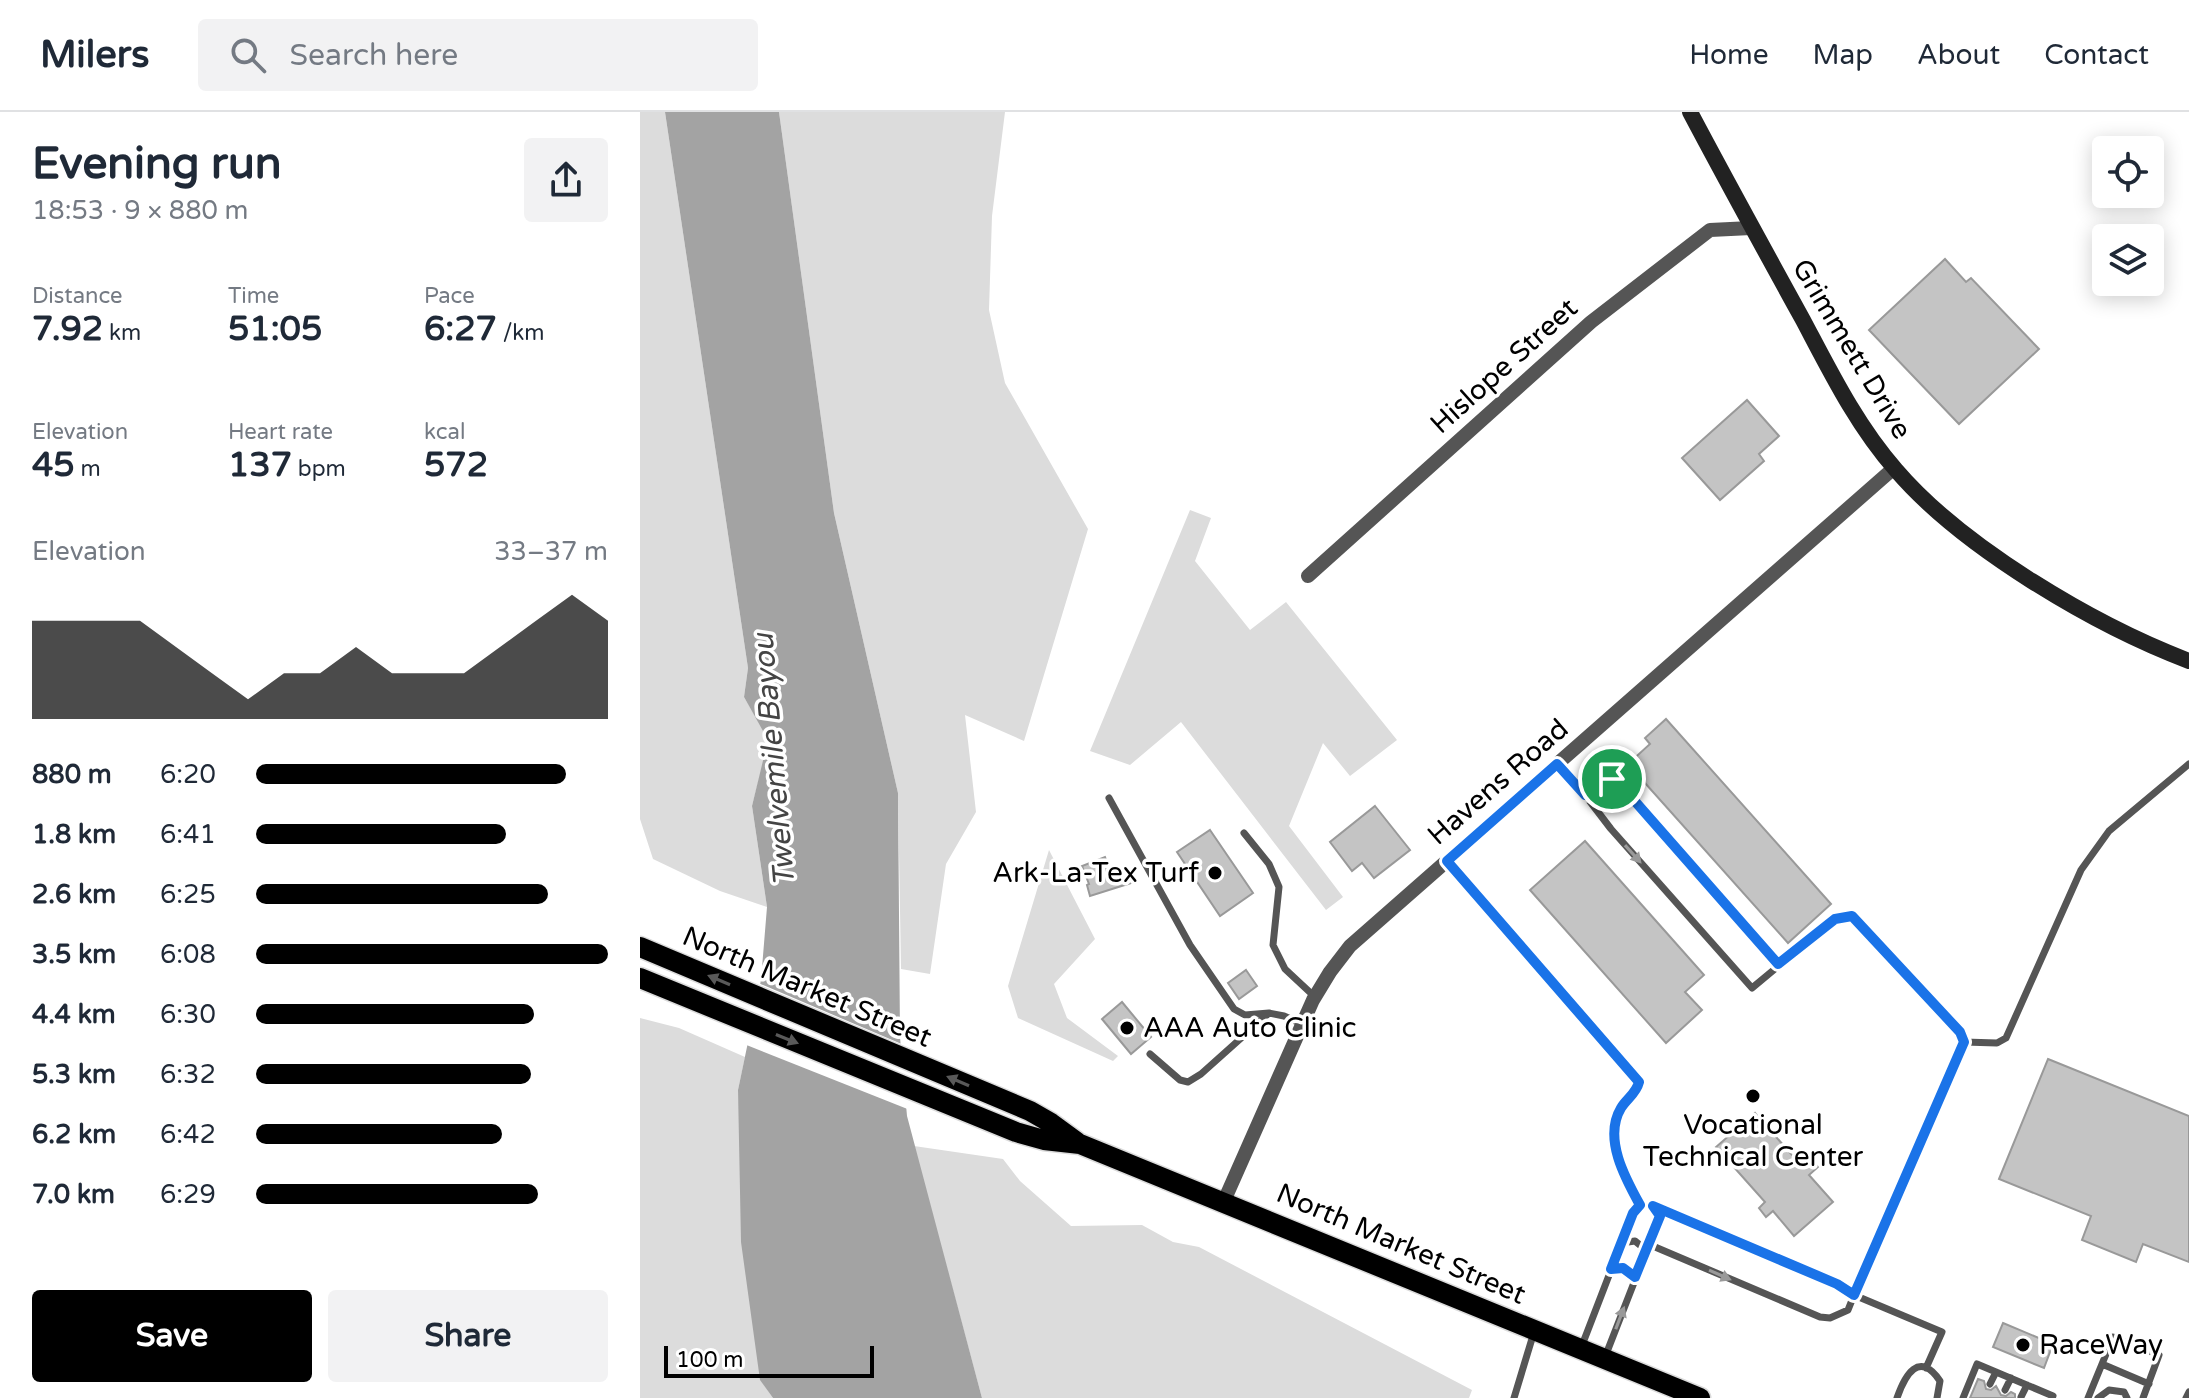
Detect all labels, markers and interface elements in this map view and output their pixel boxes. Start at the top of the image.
search box [198,19,758,91]
text: Milers [40,32,150,78]
icon: search [226,33,270,77]
text: Search here [290,37,458,74]
text: Home [1689,38,1769,72]
text: Map [1813,38,1873,72]
text: About [1917,38,2000,72]
text: Contact [2044,38,2149,72]
map controls [2092,136,2164,296]
button: locate [2092,136,2164,208]
text: Evening run [32,138,281,191]
button: share [524,138,608,222]
text: 18:53 · 9 × 880 m [32,195,248,226]
button: layers [2092,224,2164,296]
street label: Grimmett Drive [1785,253,1919,445]
text: Distance [32,283,123,309]
text: Time [228,283,279,309]
text: Pace [424,283,475,309]
street label: Hislope Street [1423,291,1585,441]
text: 7.92 [32,309,103,350]
text: 51:05 [228,309,322,350]
text: 6:27 [424,309,497,350]
text: km [103,320,141,346]
text: /km [497,320,545,346]
text: Elevation [32,419,128,445]
text: Heart rate [228,419,333,445]
text: kcal [424,419,465,445]
text: 45 [32,445,75,486]
text: 137 [228,445,292,486]
text: 572 [424,445,488,486]
text: m [75,456,101,482]
text: bpm [292,456,346,482]
text: Elevation [32,536,146,567]
text: 33–37 m [494,536,608,567]
water label: Twelvemile Bayou [744,630,803,888]
street label: Havens Road [1421,712,1575,852]
pin [1578,745,1646,813]
icon: arrive [1590,757,1634,801]
text: 880 m [32,759,112,790]
text: 6:20 [160,759,216,790]
text: 1.8 km [32,819,116,850]
text: 6:41 [160,819,216,850]
one-way arrow [1624,843,1641,863]
place label: Ark-La-Tex Turf [992,856,1199,890]
marker: Ark-La-Tex Turf [1206,864,1224,882]
text: 2.6 km [32,879,116,910]
text: 6:25 [160,879,216,910]
street label: North Market Street [677,919,937,1055]
text: 3.5 km [32,939,116,970]
text: 6:08 [160,939,216,970]
one-way arrow [707,973,731,986]
text: 4.4 km [32,999,116,1030]
text: 6:30 [160,999,216,1030]
place label: AAA Auto Clinic [1143,1011,1357,1045]
marker: AAA Auto Clinic [1118,1019,1136,1037]
one-way arrow [775,1033,799,1046]
text: 5.3 km [32,1059,116,1090]
text: 6:32 [160,1059,216,1090]
one-way arrow [946,1074,970,1087]
marker: Vocational Technical Center [1744,1087,1762,1105]
place label: Vocational Technical Center [1643,1108,1864,1174]
text: 6.2 km [32,1119,116,1150]
text: 6:42 [160,1119,216,1150]
street label: North Market Street [1271,1176,1531,1312]
text: 7.0 km [32,1179,115,1210]
text: 6:29 [160,1179,216,1210]
one-way arrow [1708,1269,1731,1282]
button: Save [32,1290,312,1382]
button: Share [328,1290,608,1382]
one-way arrow [1614,1306,1627,1330]
place label: RaceWay [2039,1328,2163,1362]
marker: RaceWay [2014,1336,2032,1354]
scale bar [664,1342,874,1378]
text: 100 m [676,1347,743,1373]

